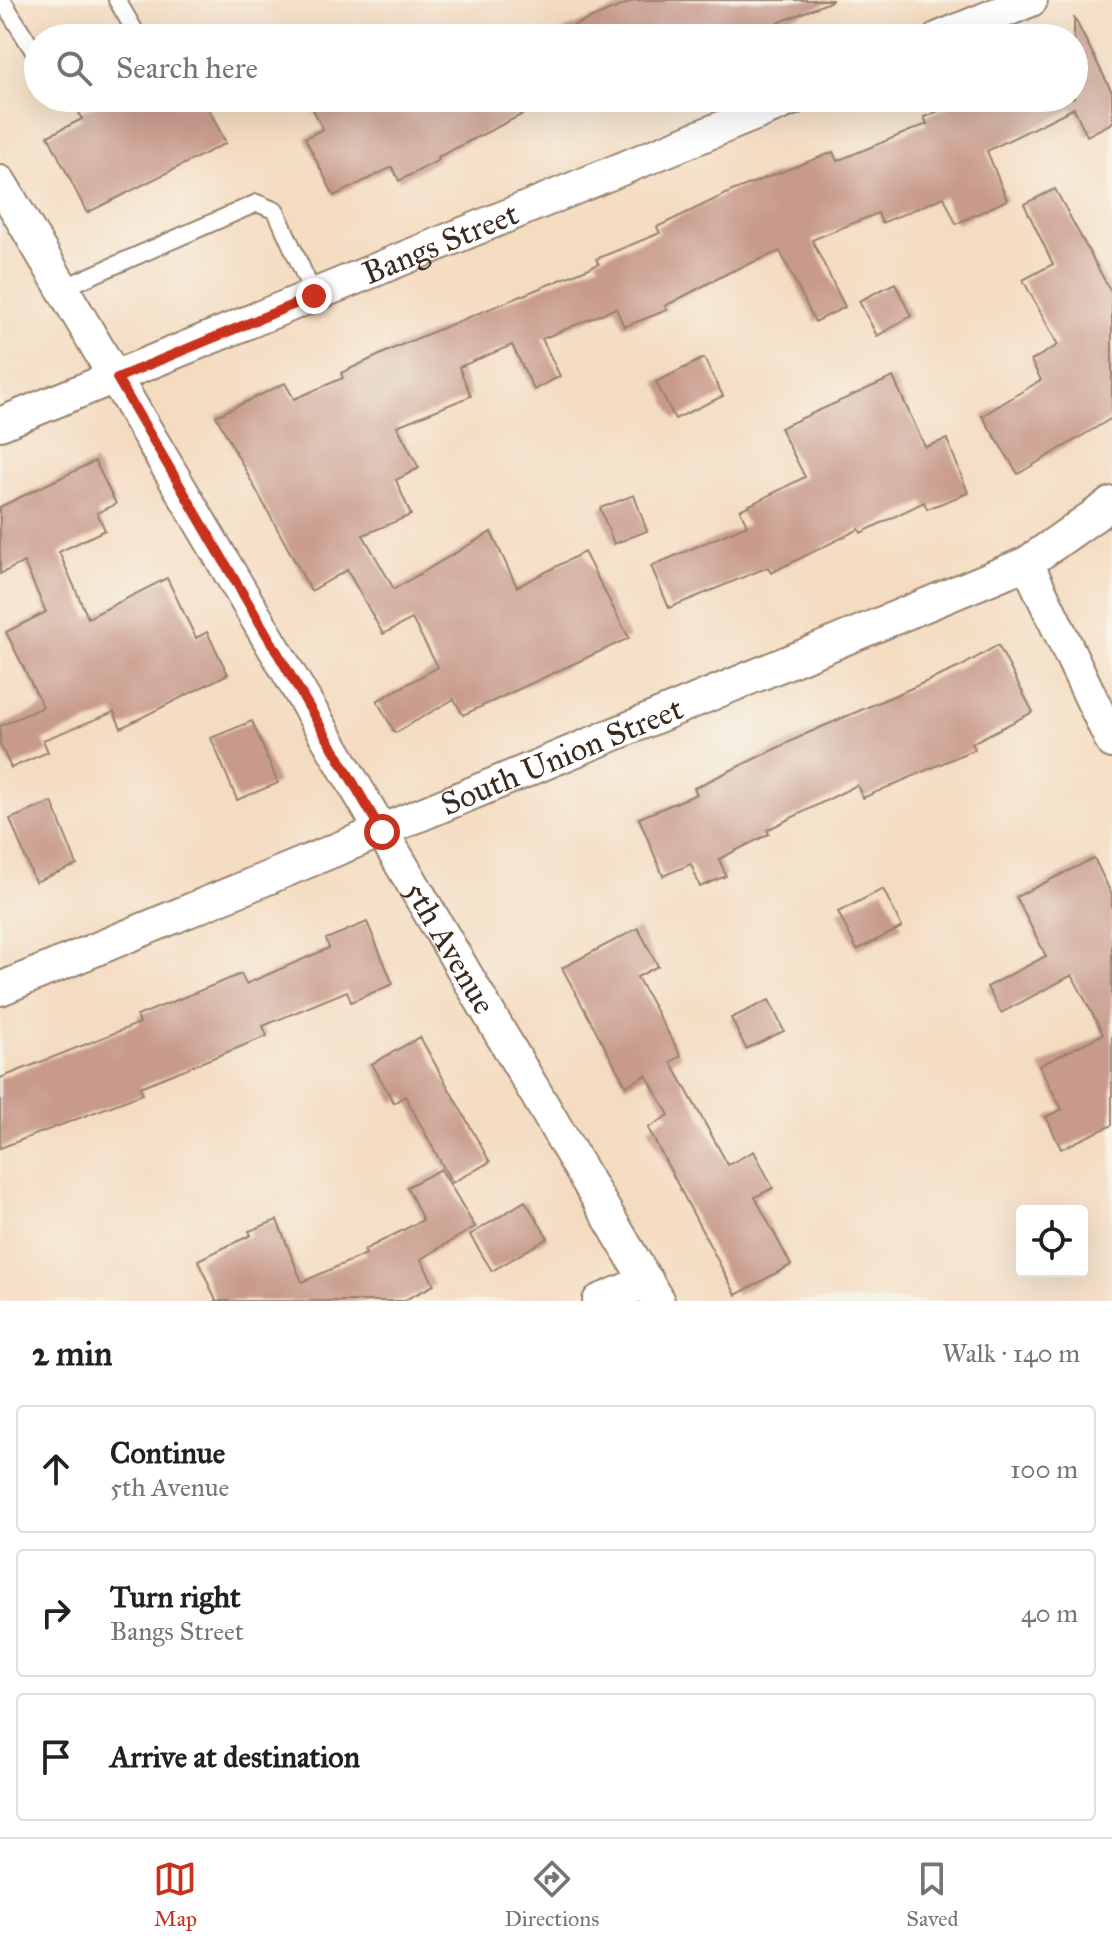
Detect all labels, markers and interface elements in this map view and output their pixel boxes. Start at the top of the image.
search box [24,24,1088,112]
icon: search [52,46,96,90]
text: Search here [116,50,258,86]
street label: Bangs Street [357,194,524,293]
route end [296,278,332,314]
street label: South Union Street [435,689,688,824]
route start [364,814,400,850]
street label: 5th Avenue [396,874,504,1021]
map controls [1016,1205,1088,1277]
button: locate [1016,1205,1088,1277]
text: 2 min [32,1333,112,1374]
text: Walk · 140 m [942,1337,1080,1369]
text: Continue [110,1435,225,1471]
icon: ahead [34,1447,78,1491]
text: 100 m [1010,1453,1078,1485]
text: 5th Avenue [110,1471,229,1503]
text: Turn right [110,1579,241,1615]
icon: right [34,1591,78,1635]
text: 40 m [1021,1597,1078,1629]
text: Bangs Street [110,1615,244,1647]
icon: arrive [34,1735,78,1779]
text: Arrive at destination [110,1739,360,1775]
tab: Map [153,1857,197,1932]
tab: Directions [504,1857,599,1932]
tab: Saved [906,1857,958,1932]

